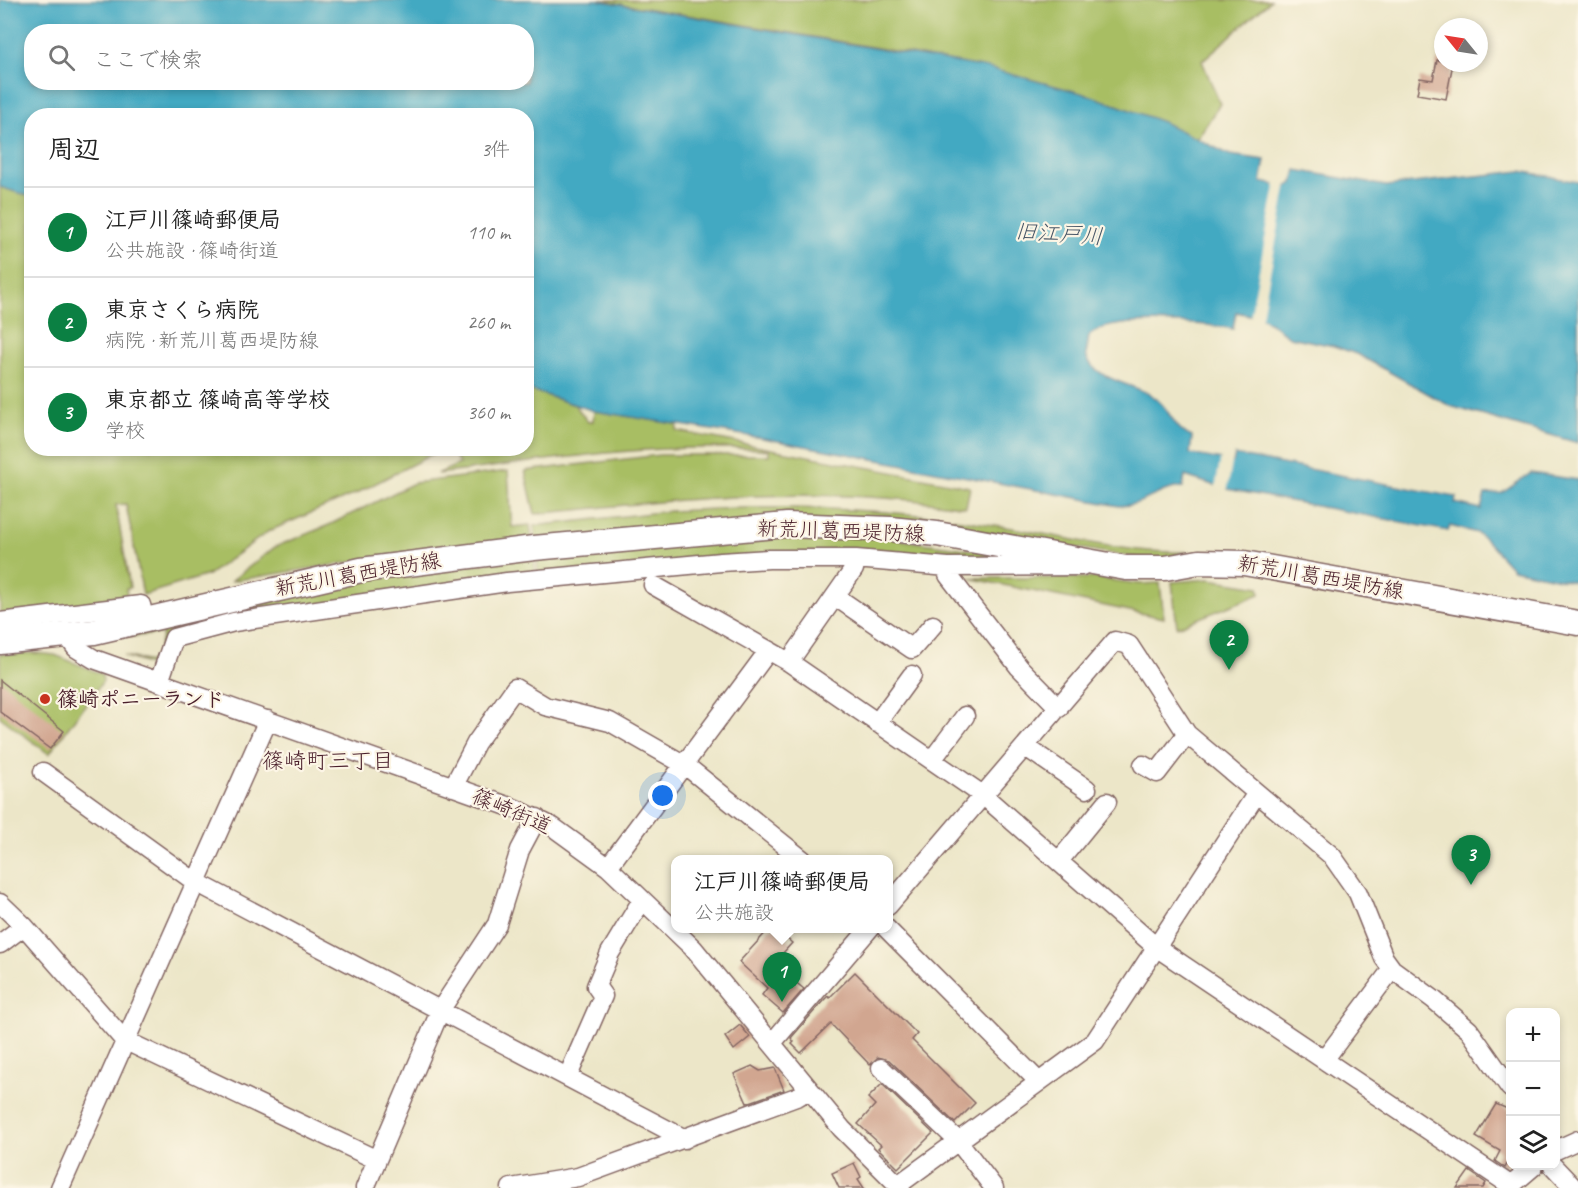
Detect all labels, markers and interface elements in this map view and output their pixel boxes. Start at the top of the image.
north arrow [1434,18,1488,72]
search box [24,24,534,90]
icon: search [45,41,78,74]
text: ここで検索 [93,46,203,74]
text: 周辺 [48,133,100,166]
text: 3件 [481,137,510,162]
text: 江戸川篠崎郵便局 [105,206,281,234]
water label: 旧江戸川 [1014,217,1104,251]
text: 1 [63,220,72,245]
text: 110 m [467,220,510,245]
text: 公共施設 · 篠崎街道 [105,238,278,263]
text: 東京さくら病院 [105,296,259,324]
text: 2 [63,310,72,335]
text: 260 m [467,310,510,335]
text: 病院 · 新荒川葛西堤防線 [105,328,318,353]
text: 東京都立 篠崎高等学校 [105,386,330,414]
text: 3 [63,400,72,425]
text: 360 m [467,400,510,425]
text: 学校 [105,418,145,443]
street label: 新荒川葛西堤防線 [757,515,925,547]
street label: 新荒川葛西堤防線 [273,547,443,601]
street label: 新荒川葛西堤防線 [1236,550,1406,604]
pin: 2 [1210,620,1248,670]
place label: 篠崎ポニーランド [57,686,225,712]
marker: 篠崎ポニーランド [38,692,52,706]
district label: 篠崎町三丁目 [262,747,394,775]
your location [648,781,677,810]
street label: 篠崎街道 [468,783,556,839]
pin: 3 [1452,836,1490,885]
popup [671,855,893,933]
text: 江戸川篠崎郵便局 [694,868,870,896]
text: 公共施設 [694,900,774,925]
pin: 1 [762,952,802,1002]
map controls [1506,1008,1560,1170]
button: + [1506,1008,1560,1062]
button: − [1506,1062,1560,1116]
button: layers [1506,1116,1560,1170]

